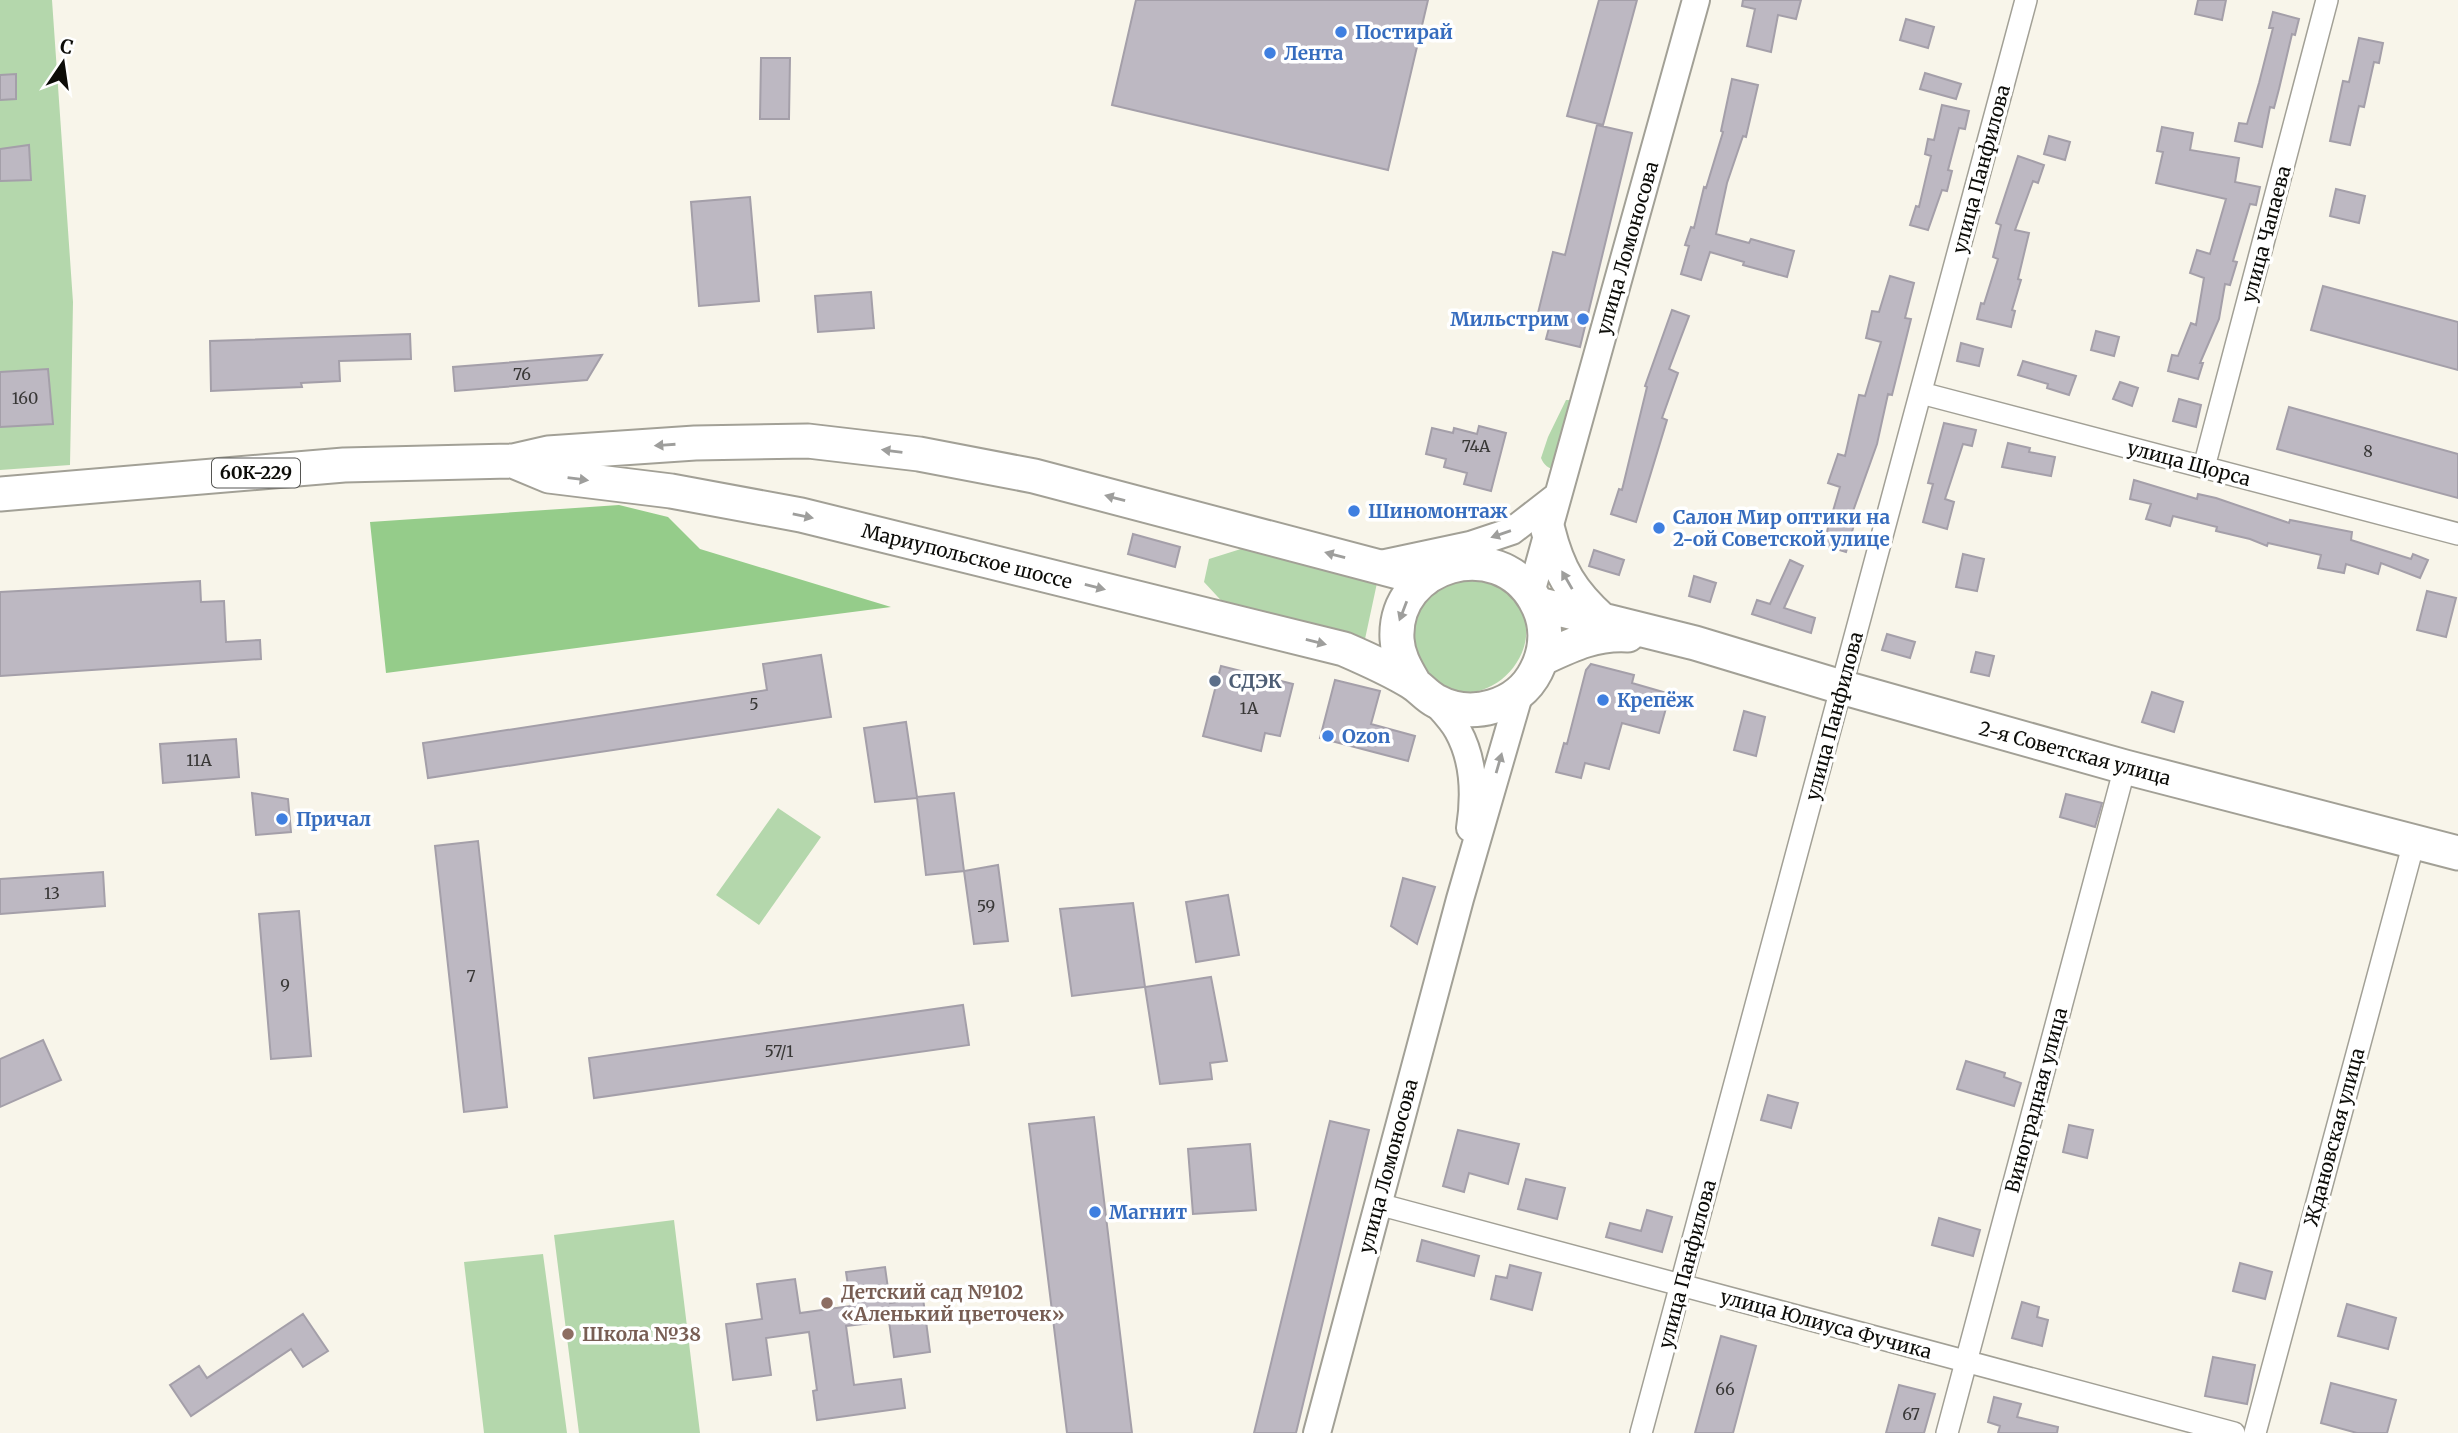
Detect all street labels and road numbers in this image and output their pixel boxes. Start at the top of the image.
street label: улица Панфилова [1947,82,2015,256]
street label: улица Ломоносова [1591,158,1663,338]
street label: улица Чапаева [2236,163,2296,305]
street label: улица Щорса [2125,435,2253,491]
road number: 60К-229 [212,458,300,488]
street label: Мариупольское шоссе [859,518,1075,594]
street label: улица Панфилова [1800,629,1868,803]
street label: 2-я Советская улица [1976,716,2174,790]
street label: Виноградная улица [2000,1005,2072,1195]
street label: Ждановская улица [2299,1045,2369,1229]
street label: улица Ломоносова [1353,1076,1423,1256]
street label: улица Панфилова [1653,1177,1721,1351]
street label: улица Юлиуса Фучика [1718,1284,1934,1364]

